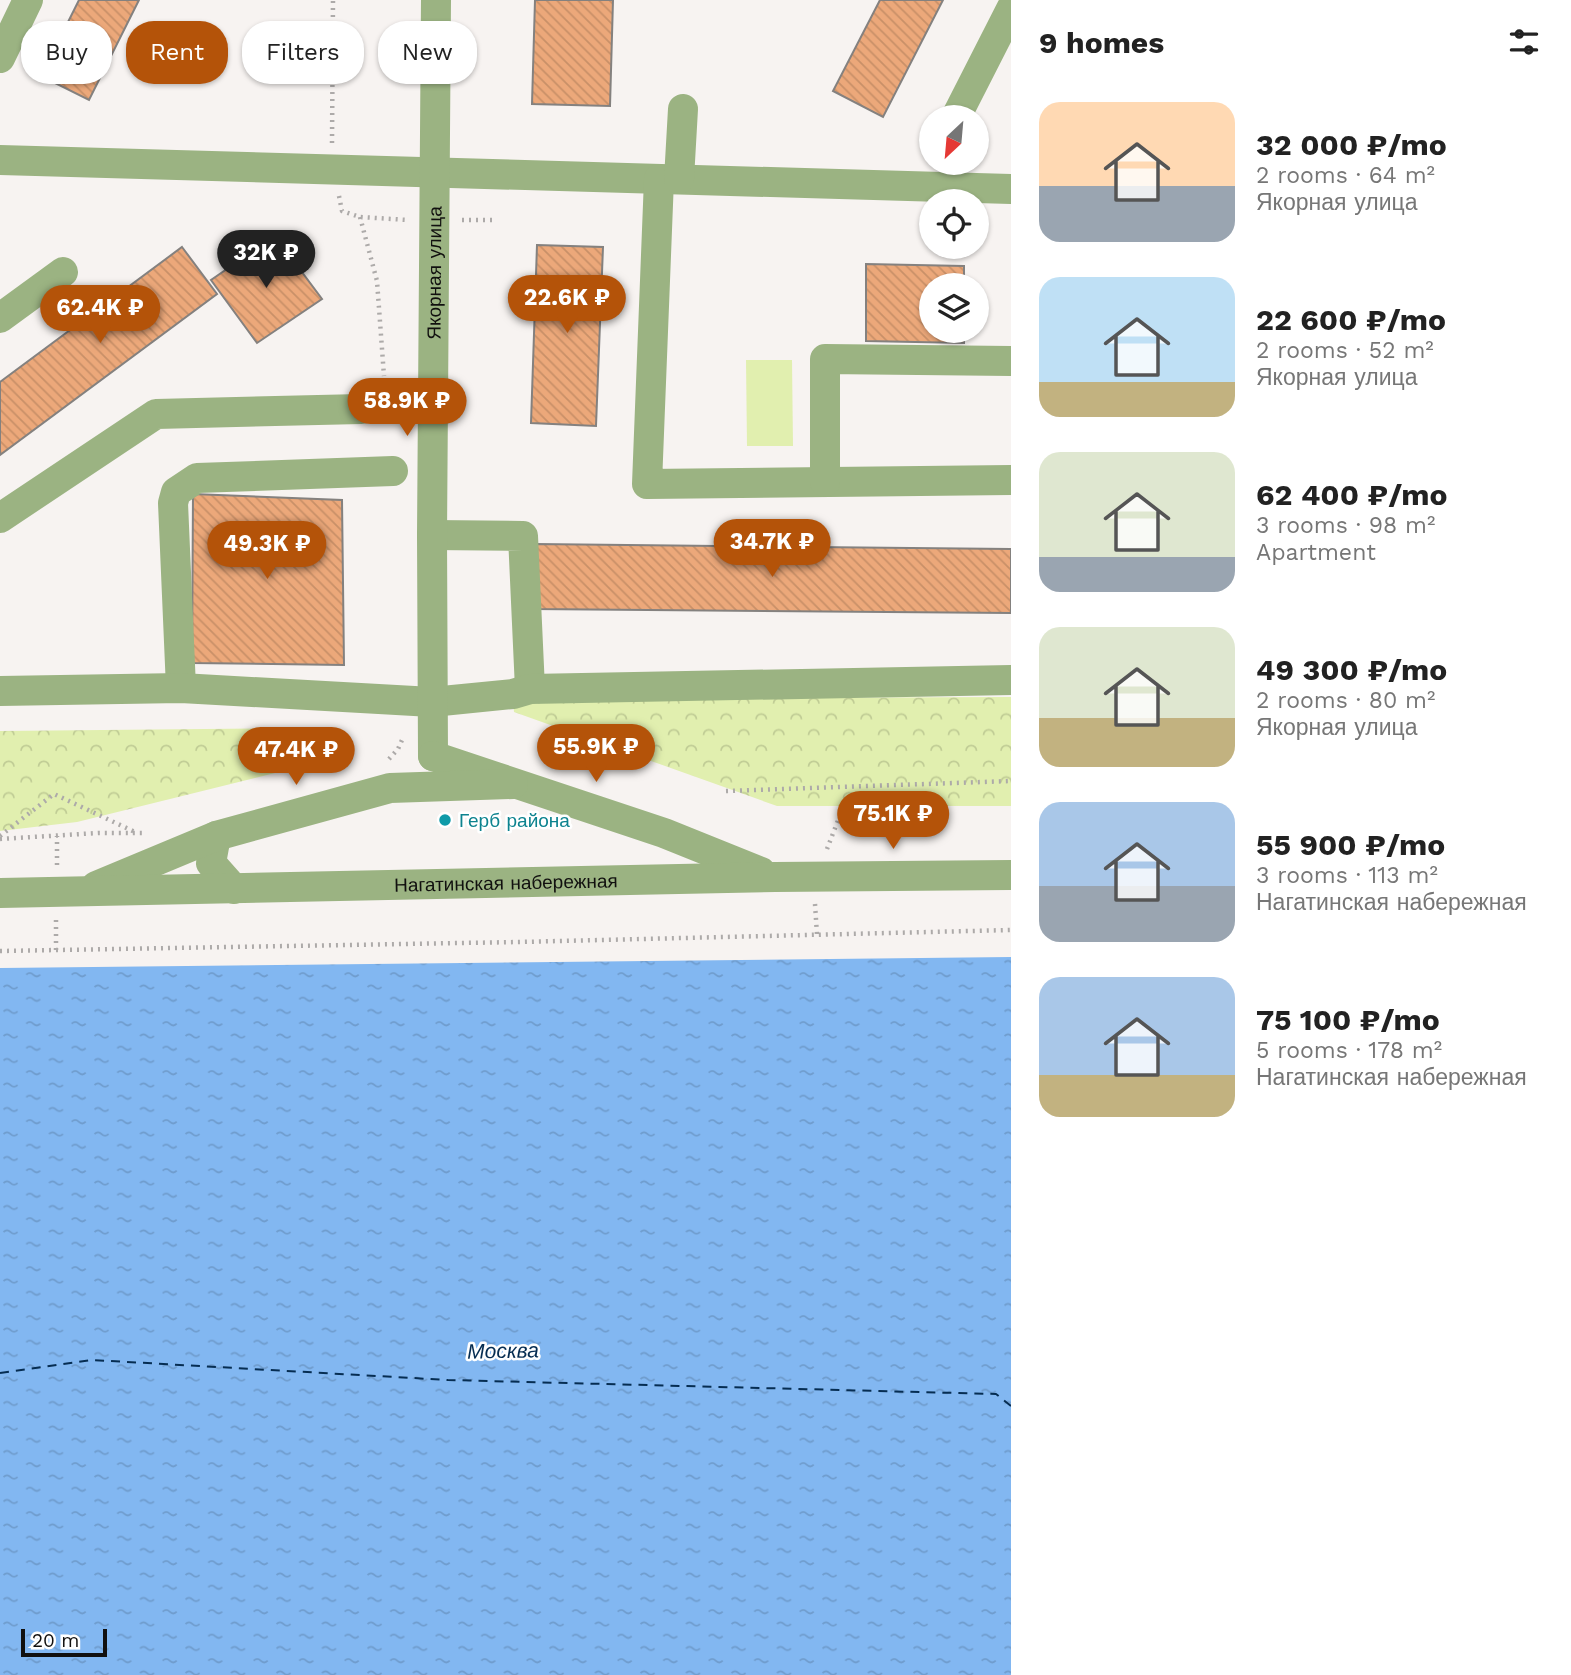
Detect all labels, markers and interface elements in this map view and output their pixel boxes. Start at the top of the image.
chip: Buy [21,21,112,84]
chip: Rent [126,21,228,84]
chip: Filters [242,21,364,84]
chip: New [378,21,477,84]
icon: filters [1505,23,1543,61]
text: 9 homes [1039,25,1164,60]
north arrow [919,105,989,175]
map controls [919,105,989,343]
text: 32 000 ₽/mo [1256,127,1447,162]
icon: home [1095,130,1179,214]
text: 2 rooms · 64 m² [1256,162,1435,189]
button: locate [919,189,989,259]
text: Якорная улица [1256,189,1418,216]
street label: Якорная улица [422,206,446,340]
pin: 32K ₽ [217,230,315,290]
text: 32K ₽ [233,239,299,266]
button: layers [919,273,989,343]
pin: 22.6K ₽ [502,276,632,335]
text: 22.6K ₽ [524,284,610,311]
pin: 62.4K ₽ [35,286,165,345]
text: 62.4K ₽ [56,294,144,321]
text: 22 600 ₽/mo [1256,302,1446,337]
icon: home [1095,305,1179,389]
text: 2 rooms · 52 m² [1256,337,1434,364]
text: Якорная улица [1256,364,1418,391]
pin: 58.9K ₽ [342,378,472,438]
text: 58.9K ₽ [364,387,450,414]
text: 62 400 ₽/mo [1256,477,1447,512]
icon: home [1095,480,1179,564]
text: 3 rooms · 98 m² [1256,512,1435,539]
pin: 34.7K ₽ [707,520,837,579]
pin: 49.3K ₽ [202,522,332,581]
text: 34.7K ₽ [730,528,814,555]
text: 49.3K ₽ [223,530,311,557]
text: Apartment [1256,539,1376,566]
text: 49 300 ₽/mo [1256,652,1447,687]
icon: home [1095,655,1179,739]
text: 2 rooms · 80 m² [1256,687,1435,714]
text: Якорная улица [1256,714,1418,741]
pin: 55.9K ₽ [531,724,661,784]
pin: 47.4K ₽ [231,728,361,787]
text: 55.9K ₽ [553,733,639,760]
text: 47.4K ₽ [254,736,338,763]
pin: 75.1K ₽ [828,792,958,851]
text: 75.1K ₽ [853,800,933,827]
place label: Герб района [459,809,570,832]
marker: Герб района [437,812,453,828]
text: 55 900 ₽/mo [1256,827,1445,862]
icon: home [1095,830,1179,914]
text: 3 rooms · 113 m² [1256,862,1438,889]
street label: Нагатинская набережная [394,869,618,897]
text: Нагатинская набережная [1256,889,1527,916]
text: 75 100 ₽/mo [1256,1002,1440,1037]
icon: home [1095,1005,1179,1089]
text: 5 rooms · 178 m² [1256,1037,1442,1064]
text: Нагатинская набережная [1256,1064,1527,1091]
water label: Москва [467,1337,539,1364]
scale bar [21,1626,107,1658]
text: 20 m [32,1629,79,1652]

